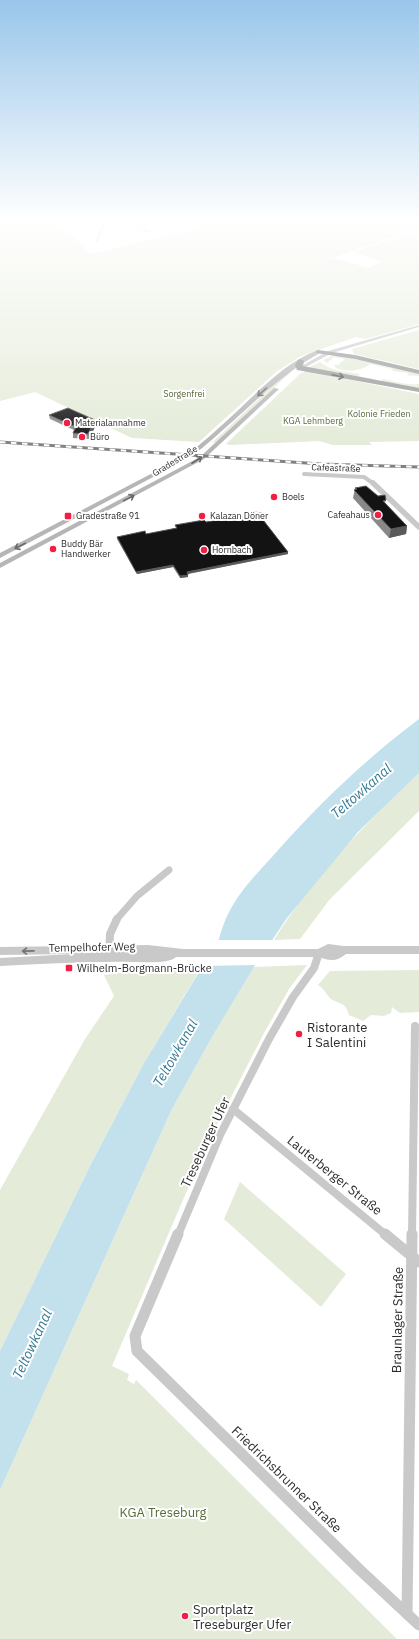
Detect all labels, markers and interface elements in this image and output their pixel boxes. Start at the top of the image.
one-way arrow [332,372,345,380]
one-way arrow [258,387,268,396]
park label: Sorgenfrei [163,388,205,399]
park label: Kolonie Frieden [347,408,411,419]
park label: KGA Lehmberg [283,415,343,426]
place label: Materialannahme [75,417,146,428]
marker: Materialannahme [62,418,72,428]
place label: Büro [90,431,109,442]
marker: Büro [77,432,87,442]
street label: Gradestraße [150,443,199,478]
one-way arrow [192,456,203,464]
street label: Cafeastraße [311,461,361,474]
place label: Boels [282,491,305,502]
marker: Boels [269,492,279,502]
one-way arrow [123,494,135,501]
place label: Cafeahaus [328,509,370,520]
place label: Gradestraße 91 [76,510,140,521]
place label: Kalazan Döner [210,510,269,521]
marker: Cafeahaus [373,510,383,520]
marker: Gradestraße 91 [63,511,73,521]
marker: Kalazan Döner [197,511,207,521]
place label: Buddy Bär Handwerker [61,538,111,559]
one-way arrow [14,543,26,550]
marker: Buddy Bär Handwerker [48,544,58,554]
place label: Hornbach [212,544,251,555]
marker: Hornbach [199,545,209,555]
water label: Teltowkanal [327,759,395,822]
street label: Tempelhofer Weg [49,939,136,955]
one-way arrow [22,947,35,955]
place label: Wilhelm-Borgmann-Brücke [77,961,212,975]
marker: Wilhelm-Borgmann-Brücke [64,963,74,973]
water label: Teltowkanal [149,1016,202,1090]
place label: Ristorante I Salentini [307,1019,367,1051]
marker: Ristorante I Salentini [294,1029,304,1039]
street label: Treseburger Ufer [177,1094,234,1190]
street label: Lauterberger Straße [284,1132,386,1219]
street label: Braunlager Straße [388,1267,407,1373]
water label: Teltowkanal [8,1306,56,1382]
street label: Friedrichsbrunner Straße [228,1422,345,1536]
park label: KGA Treseburg [120,1504,207,1521]
place label: Sportplatz Treseburger Ufer [193,1601,291,1633]
marker: Sportplatz Treseburger Ufer [180,1611,190,1621]

